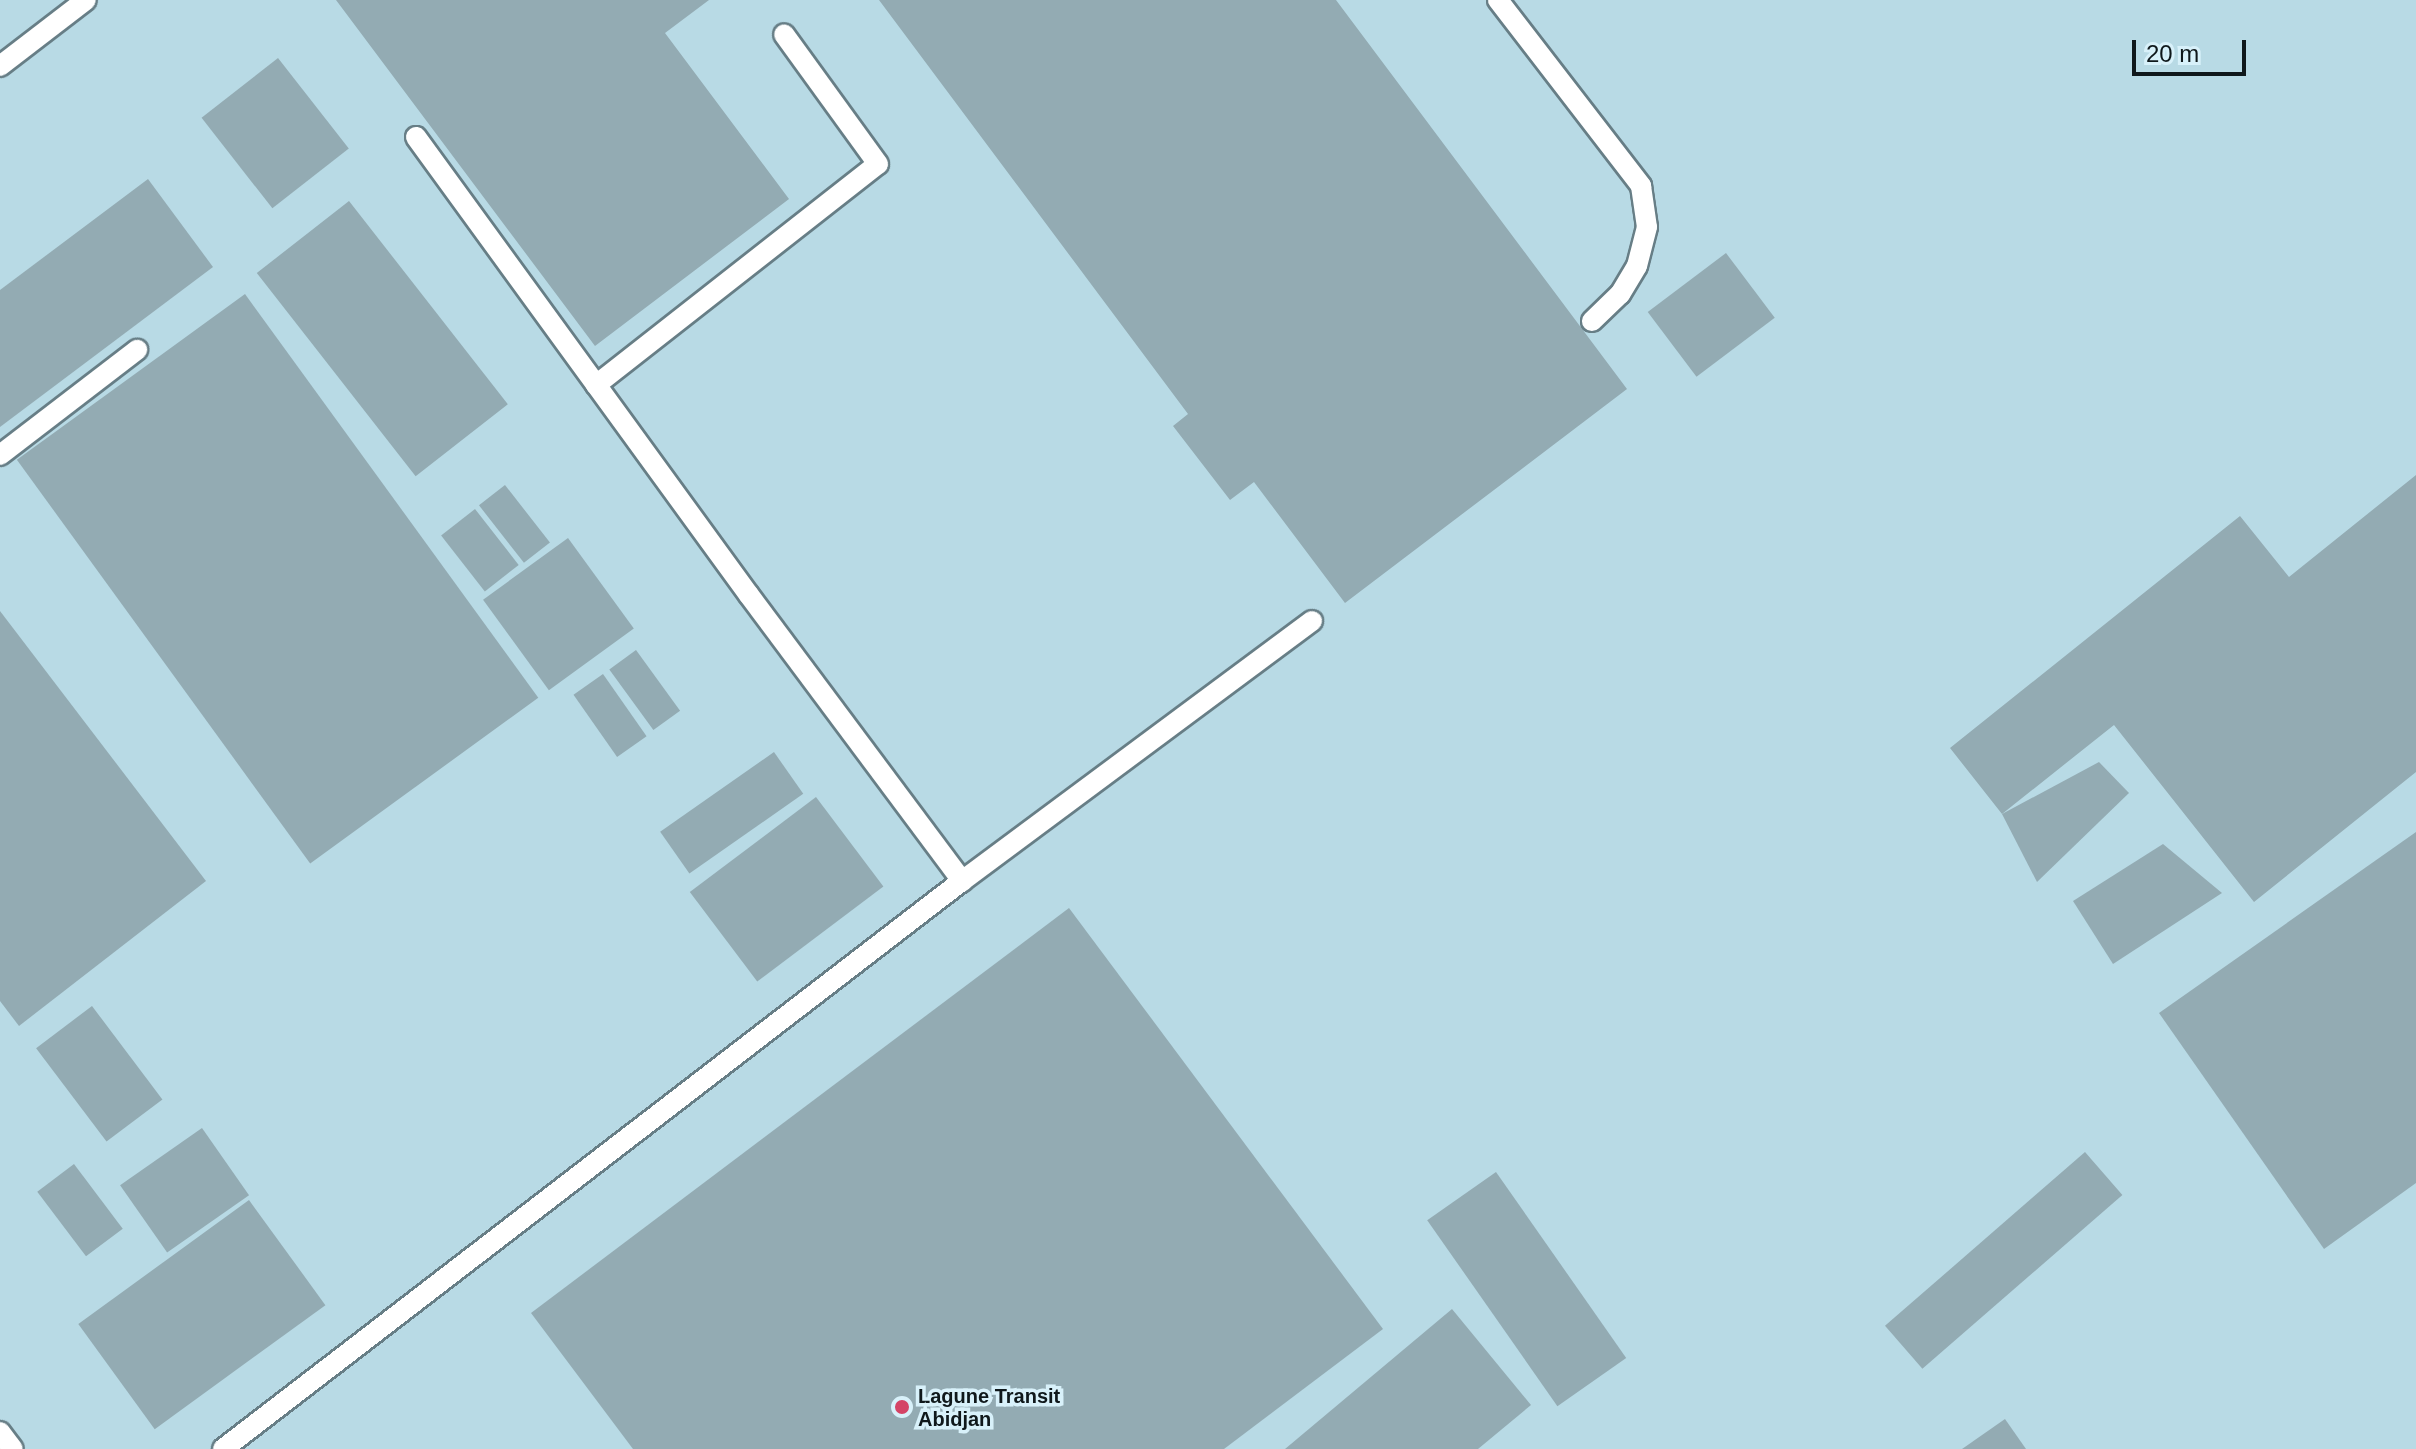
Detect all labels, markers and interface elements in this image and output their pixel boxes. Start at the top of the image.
scale bar [2136,24,2250,74]
text: 20 m [2146,40,2199,67]
place label: Lagune Transit Abidjan [918,1384,1060,1431]
marker: Lagune Transit Abidjan [893,1398,911,1416]

